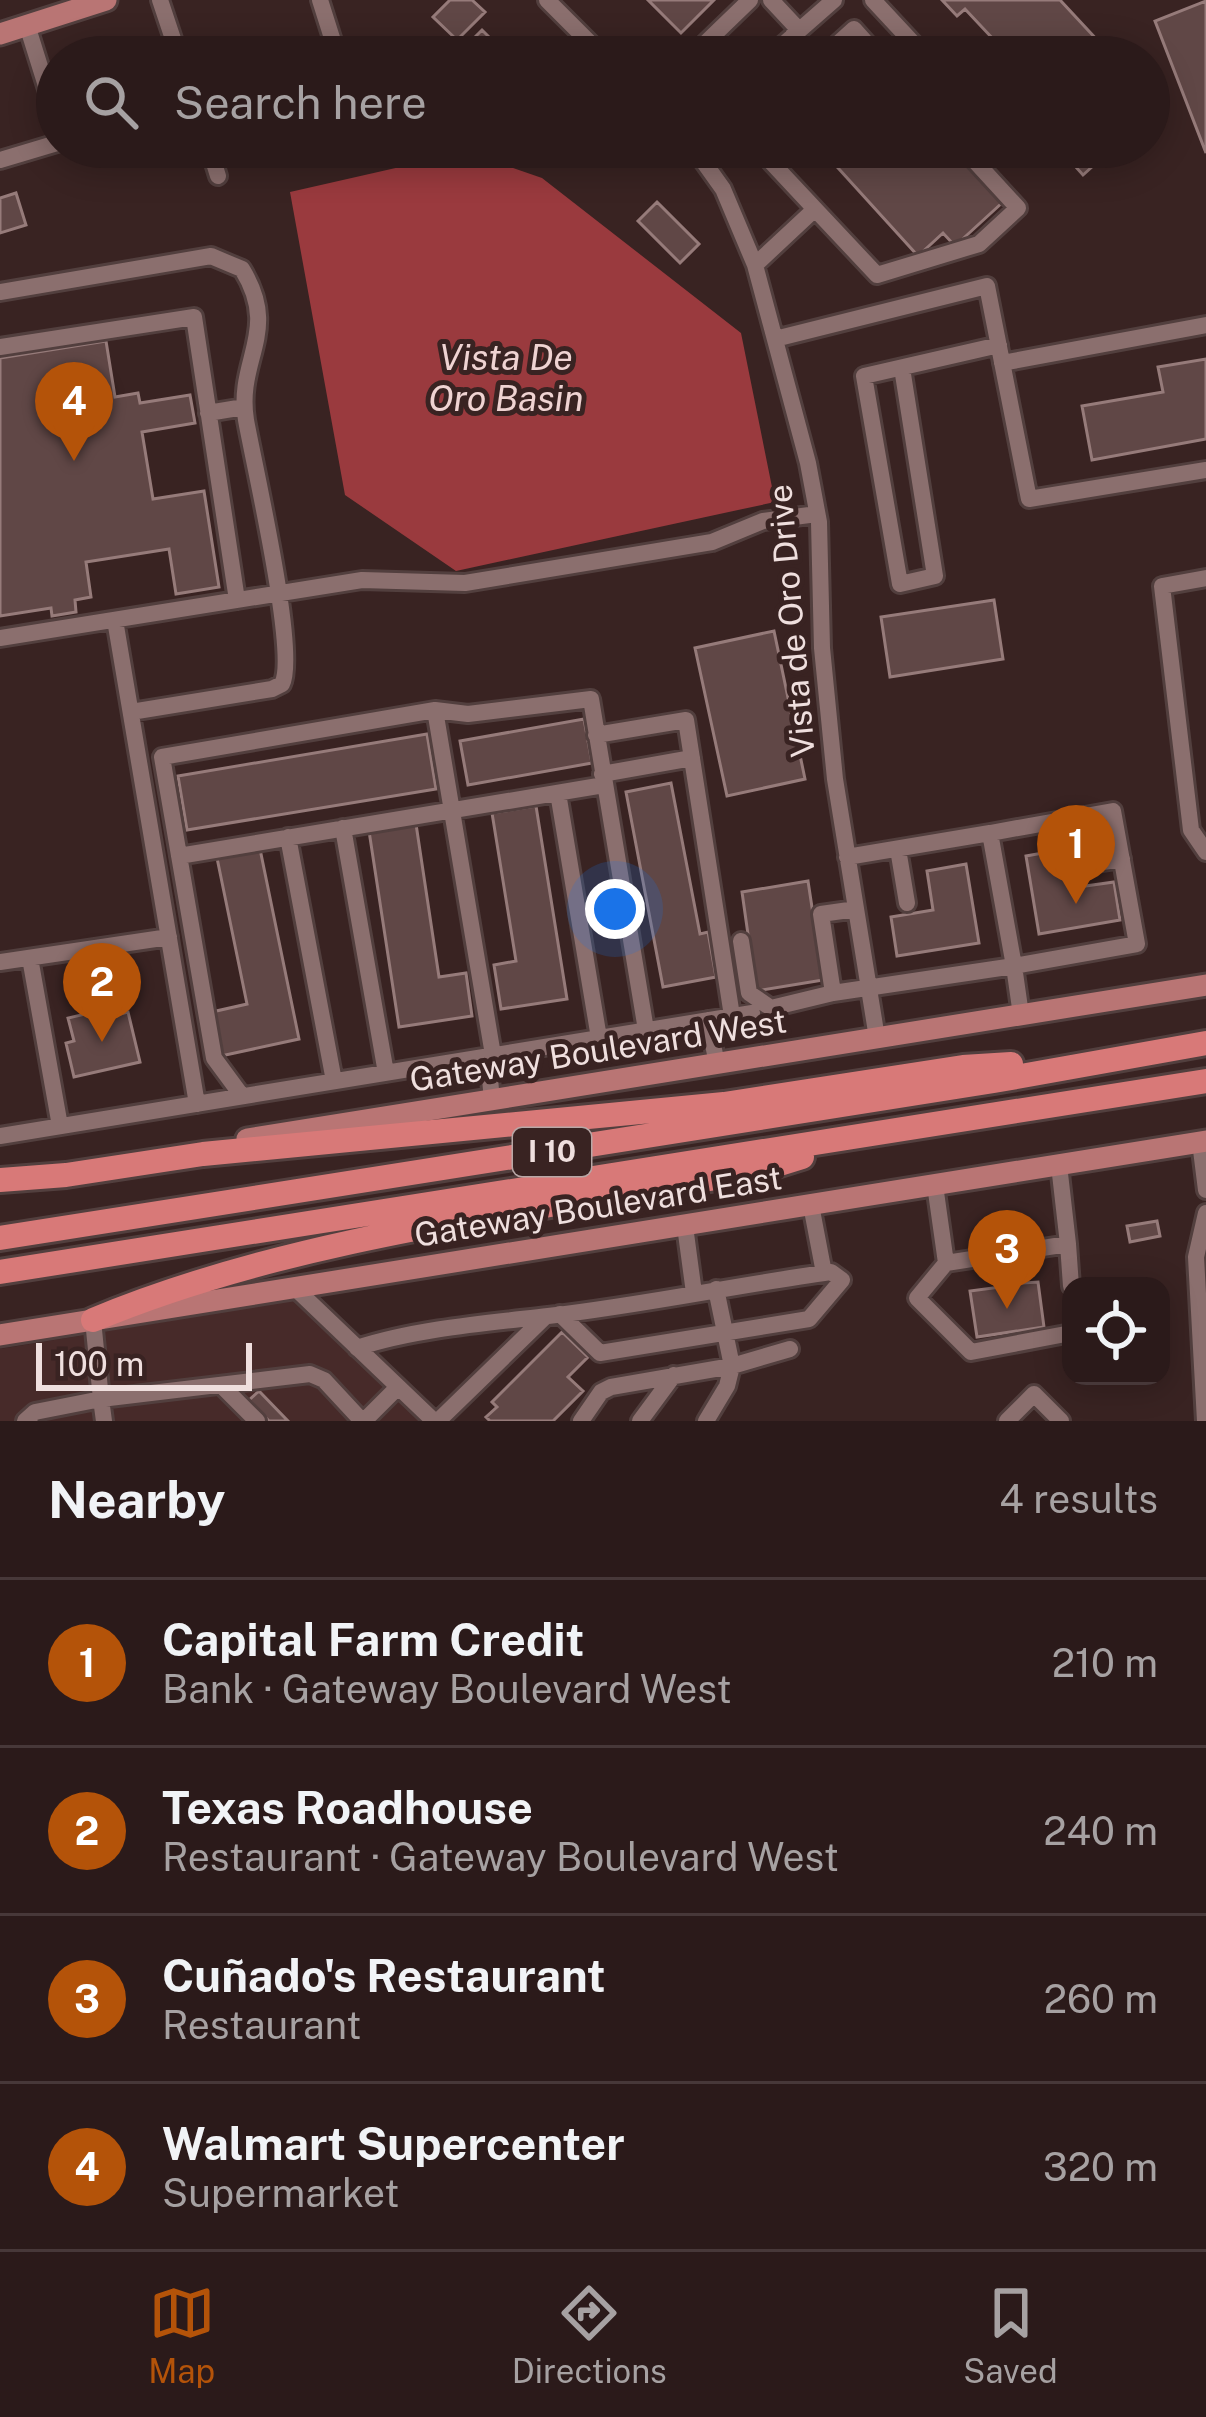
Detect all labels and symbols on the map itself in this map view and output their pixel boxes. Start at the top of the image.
water label: Vista De Oro Basin [428,336,584,419]
pin: 4 [35,362,113,461]
street label: Vista de Oro Drive [760,483,822,759]
pin: 1 [1037,805,1115,904]
your location [585,879,645,939]
pin: 2 [63,943,141,1042]
street label: Gateway Boulevard West [407,1001,789,1099]
road number: I 10 [513,1128,591,1176]
street label: Gateway Boulevard East [412,1158,784,1254]
pin: 3 [968,1210,1046,1309]
scale bar [36,1337,252,1390]

